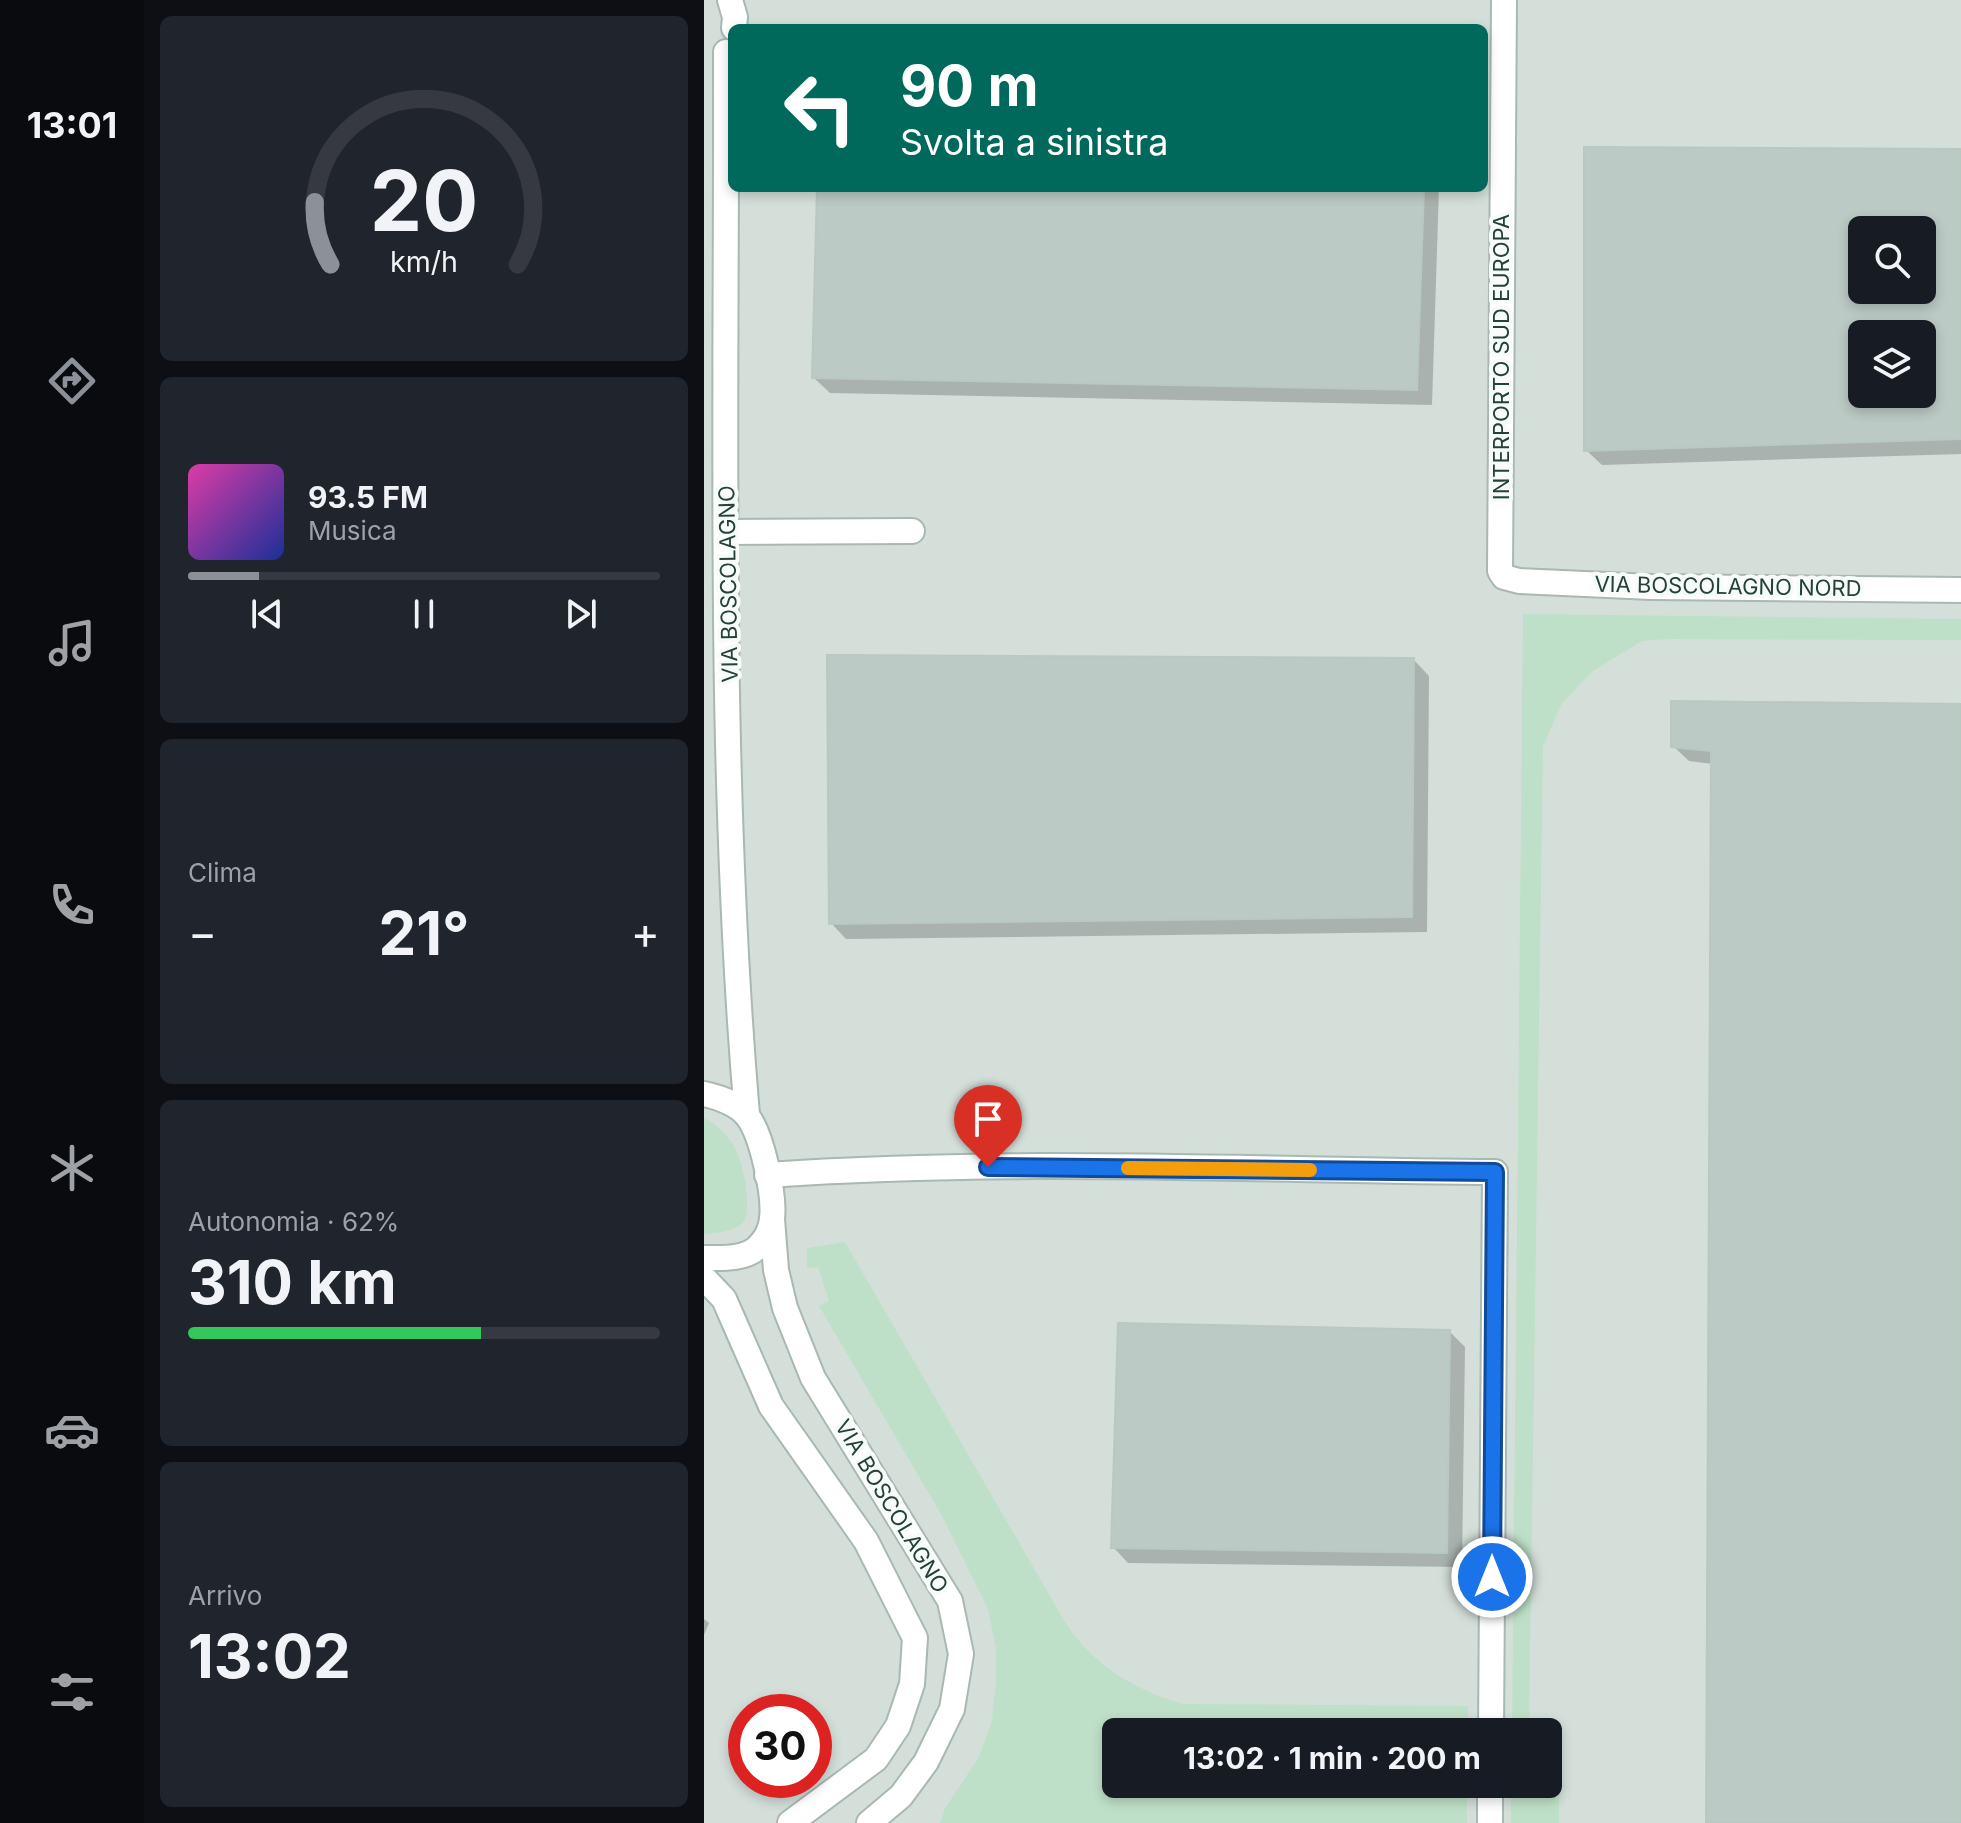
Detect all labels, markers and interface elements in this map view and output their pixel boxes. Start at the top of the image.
text: 90 m [900,52,1039,120]
icon: left [768,56,872,160]
text: 13:01 [27,103,117,147]
text: Svolta a sinistra [900,120,1168,164]
text: 20 [370,149,478,250]
street label: INTERPORTO SUD EUROPA [1488,214,1514,500]
map controls [1848,216,1936,408]
button: search [1848,216,1936,304]
text: km/h [390,244,458,279]
button: layers [1848,320,1936,408]
icon: directions [44,353,100,409]
text: 93.5 FM [308,479,428,515]
street label: VIA BOSCOLAGNO [713,485,743,683]
text: Musica [308,515,397,546]
street label: VIA BOSCOLAGNO NORD [1594,571,1862,601]
icon: previous [245,592,289,636]
icon: pause [402,592,446,636]
icon: next [559,592,603,636]
icon: music [44,615,100,671]
text: Clima [188,857,257,888]
icon: phone [44,877,100,933]
text: 21° [378,897,470,969]
text: − [188,906,217,960]
text: + [631,906,660,960]
pin [954,1085,1022,1167]
icon: arrive [966,1097,1010,1141]
icon: climate [44,1140,100,1196]
text: Autonomia · 62% [188,1206,399,1237]
text: 310 km [188,1246,397,1318]
icon: car [44,1402,100,1458]
street label: VIA BOSCOLAGNO [830,1415,954,1597]
position arrow [1450,1535,1534,1619]
text: Arrivo [188,1580,262,1611]
text: 13:02 [188,1620,351,1692]
icon: filters [44,1664,100,1720]
speed limit sign: 30 [728,1694,832,1798]
text: 13:02 · 1 min · 200 m [1183,1740,1481,1776]

